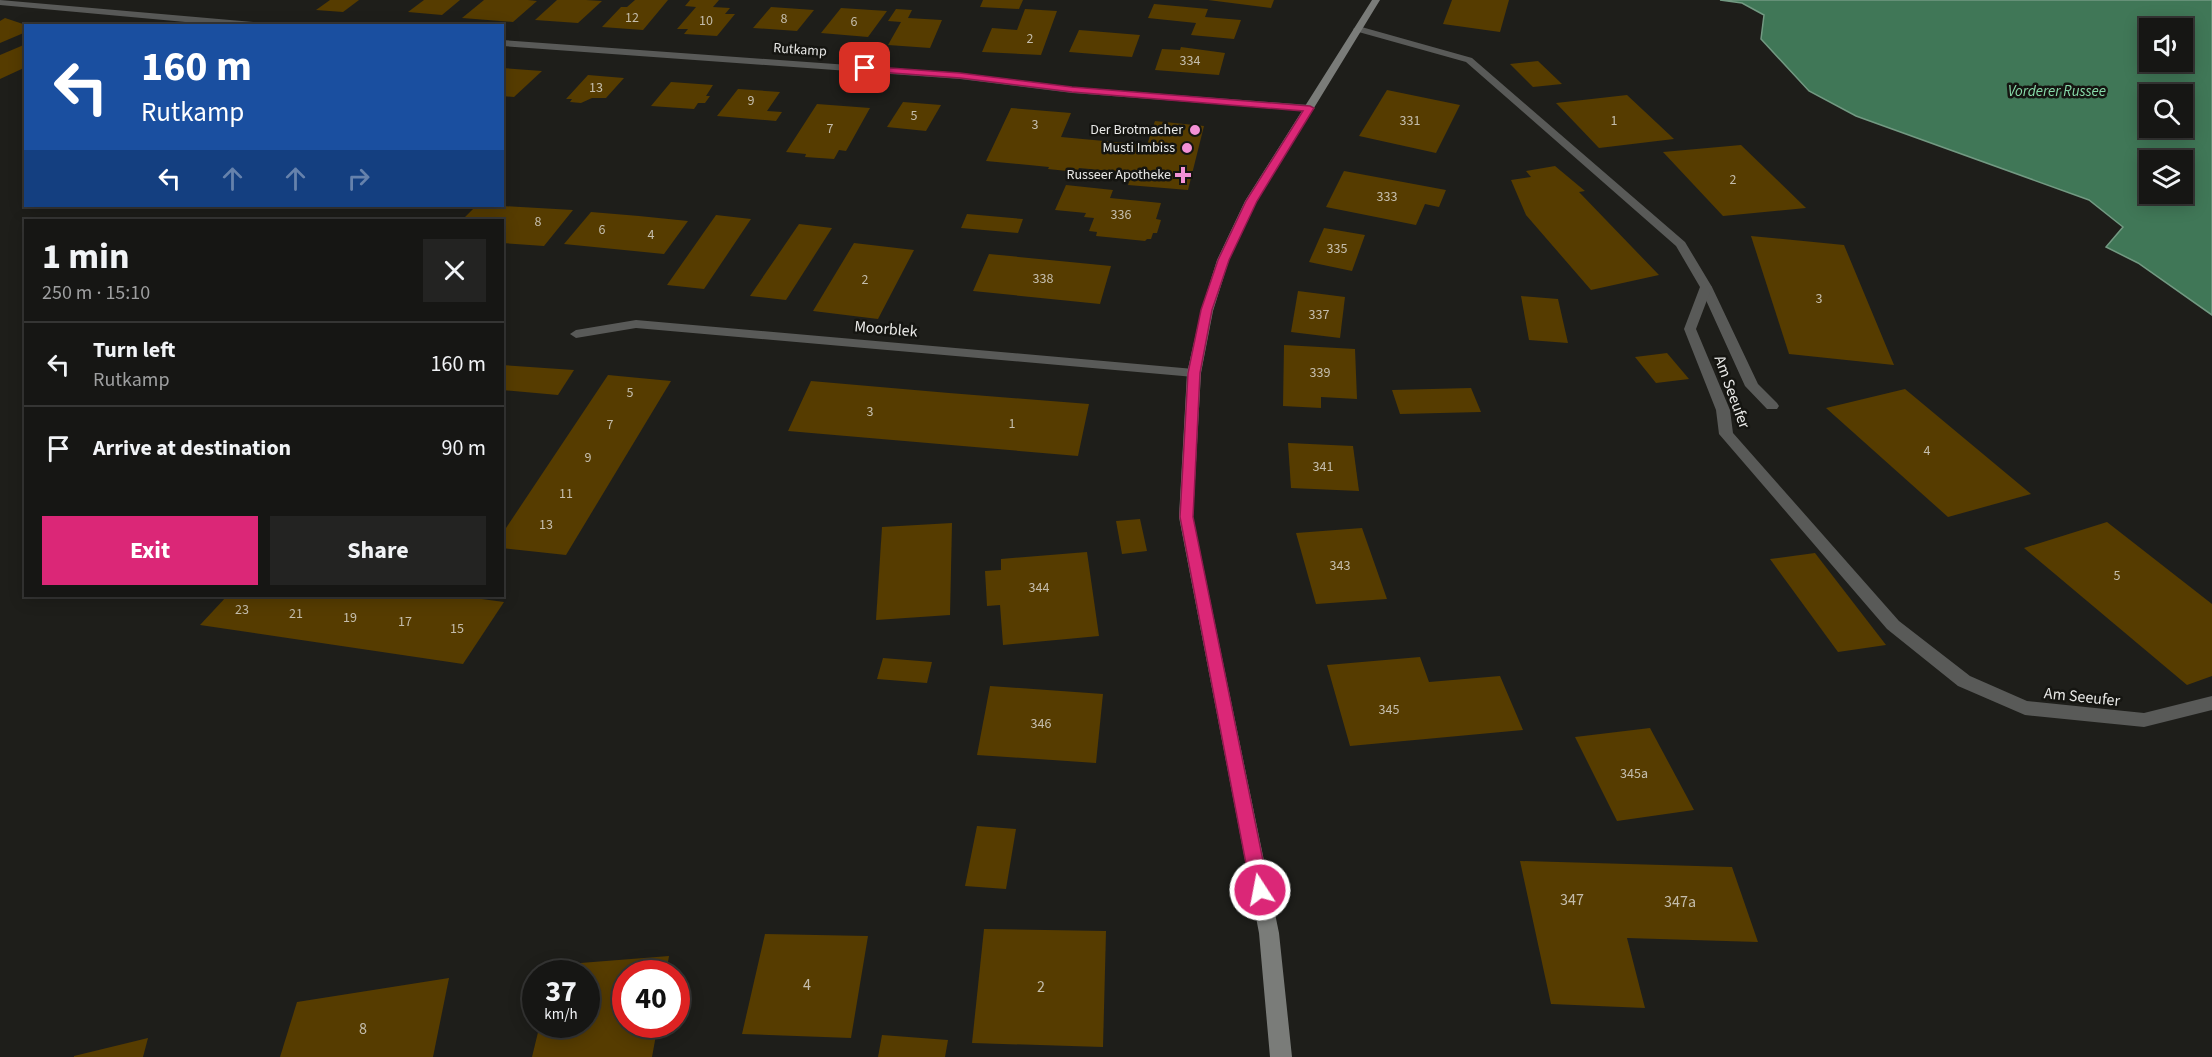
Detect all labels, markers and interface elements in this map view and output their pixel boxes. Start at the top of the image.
house number: 12 [625,8,639,28]
house number: 8 [781,9,788,29]
house number: 10 [699,11,713,31]
house number: 6 [851,12,858,32]
map controls [2139,18,2193,204]
button: sound [2139,18,2193,72]
house number: 2 [1027,29,1034,49]
text: 160 m [141,37,252,97]
street label: Rutkamp [773,38,828,62]
pin [839,42,890,93]
icon: left [42,48,120,126]
icon: arrive [848,51,881,84]
house number: 334 [1180,51,1200,71]
house number: 13 [589,78,603,98]
water label: Vorderer Russee [2008,81,2106,102]
button: search [2139,84,2193,138]
house number: 9 [748,91,755,111]
text: Rutkamp [141,93,244,132]
house number: 5 [911,106,918,126]
house number: 331 [1400,111,1420,131]
house number: 1 [1611,111,1618,131]
house number: 3 [1032,115,1039,135]
house number: 7 [827,119,834,139]
place label: Der Brotmacher [1090,120,1183,140]
marker: Der Brotmacher [1188,123,1202,137]
place label: Musti Imbiss [1102,138,1175,158]
marker: Musti Imbiss [1180,141,1194,155]
button: layers [2139,150,2193,204]
icon: left [153,162,186,195]
icon: ahead [216,162,249,195]
icon: ahead [279,162,312,195]
icon: right [342,162,375,195]
place label: Russeer Apotheke [1067,165,1171,185]
marker: Russeer Apotheke [1176,168,1190,182]
house number: 2 [1730,170,1737,190]
house number: 333 [1377,187,1397,207]
house number: 336 [1111,205,1131,225]
house number: 8 [535,212,542,232]
house number: 6 [599,220,606,240]
house number: 4 [648,225,655,245]
text: 1 min [42,231,130,282]
button: close [423,239,486,302]
house number: 335 [1327,239,1347,259]
house number: 338 [1033,269,1053,289]
house number: 2 [862,270,869,290]
text: 250 m · 15:10 [42,279,150,307]
house number: 3 [1816,289,1823,309]
house number: 337 [1309,305,1329,325]
street label: Moorblek [854,315,919,343]
text: Turn left [93,334,175,366]
icon: left [42,348,75,381]
text: 160 m [431,348,486,380]
street label: Am Seeufer [1709,352,1756,432]
house number: 339 [1310,363,1330,383]
text: Rutkamp [93,366,169,394]
house number: 5 [627,383,634,403]
house number: 3 [867,402,874,422]
house number: 1 [1009,414,1016,434]
house number: 7 [607,415,614,435]
icon: arrive [42,432,75,465]
text: Arrive at destination [93,432,291,464]
text: 90 m [441,432,486,464]
house number: 4 [1924,441,1931,461]
house number: 9 [585,448,592,468]
house number: 341 [1313,457,1333,477]
house number: 11 [559,484,573,504]
house number: 13 [539,515,553,535]
button: Exit [42,516,258,585]
button: Share [270,516,486,585]
house number: 343 [1330,556,1350,576]
house number: 5 [2114,566,2121,586]
house number: 344 [1029,578,1049,598]
house number: 23 [235,600,249,620]
house number: 21 [289,604,303,624]
house number: 19 [343,608,357,628]
house number: 17 [398,612,412,632]
house number: 15 [450,619,464,639]
street label: Am Seeufer [2043,682,2122,712]
house number: 345 [1379,700,1399,720]
house number: 346 [1031,714,1051,734]
house number: 345a [1620,764,1648,784]
position arrow [1228,858,1292,922]
house number: 347 [1560,889,1584,911]
house number: 347a [1664,891,1696,913]
speed limit sign: 40 [612,960,690,1038]
text: 37 [545,970,577,1013]
house number: 4 [803,974,811,996]
house number: 2 [1037,976,1045,998]
text: km/h [544,1004,578,1025]
house number: 8 [359,1018,367,1040]

